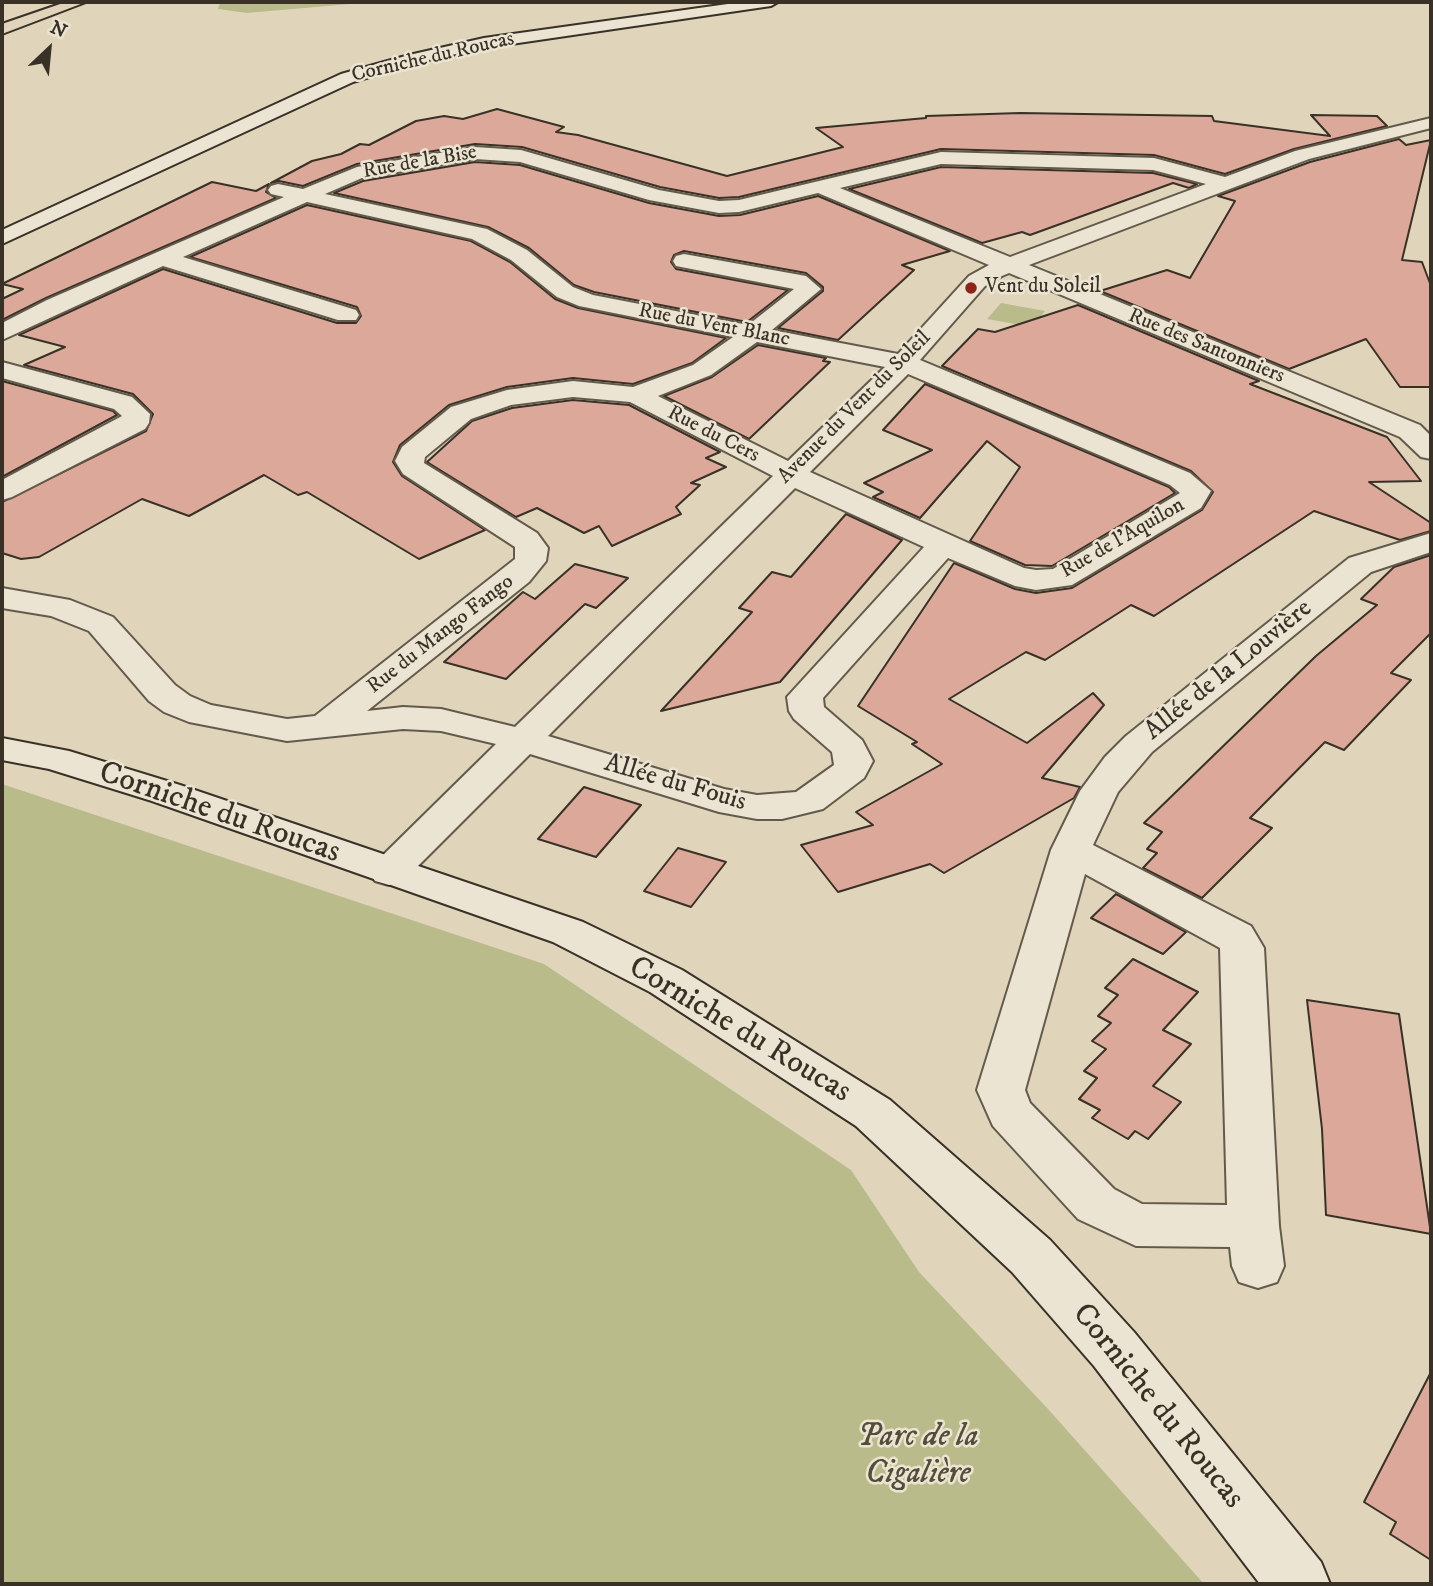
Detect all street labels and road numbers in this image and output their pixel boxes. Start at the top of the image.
street label: Corniche du Roucas [349,27,517,89]
street label: Rue de la Bise [361,141,479,185]
street label: Rue du Vent Blanc [636,299,792,353]
street label: Rue des Santonniers [1124,304,1288,390]
street label: Avenue du Vent du Soleil [773,326,937,490]
street label: Rue du Cers [663,401,763,469]
street label: Rue de l'Aquilon [1057,493,1189,585]
street label: Rue du Mango Fango [363,570,519,700]
street label: Allée de la Louvière [1139,594,1319,748]
street label: Allée du Fouis [601,749,749,819]
street label: Corniche du Roucas [93,755,345,873]
street label: Corniche du Roucas [621,949,857,1113]
street label: Corniche du Roucas [1063,1297,1251,1517]

